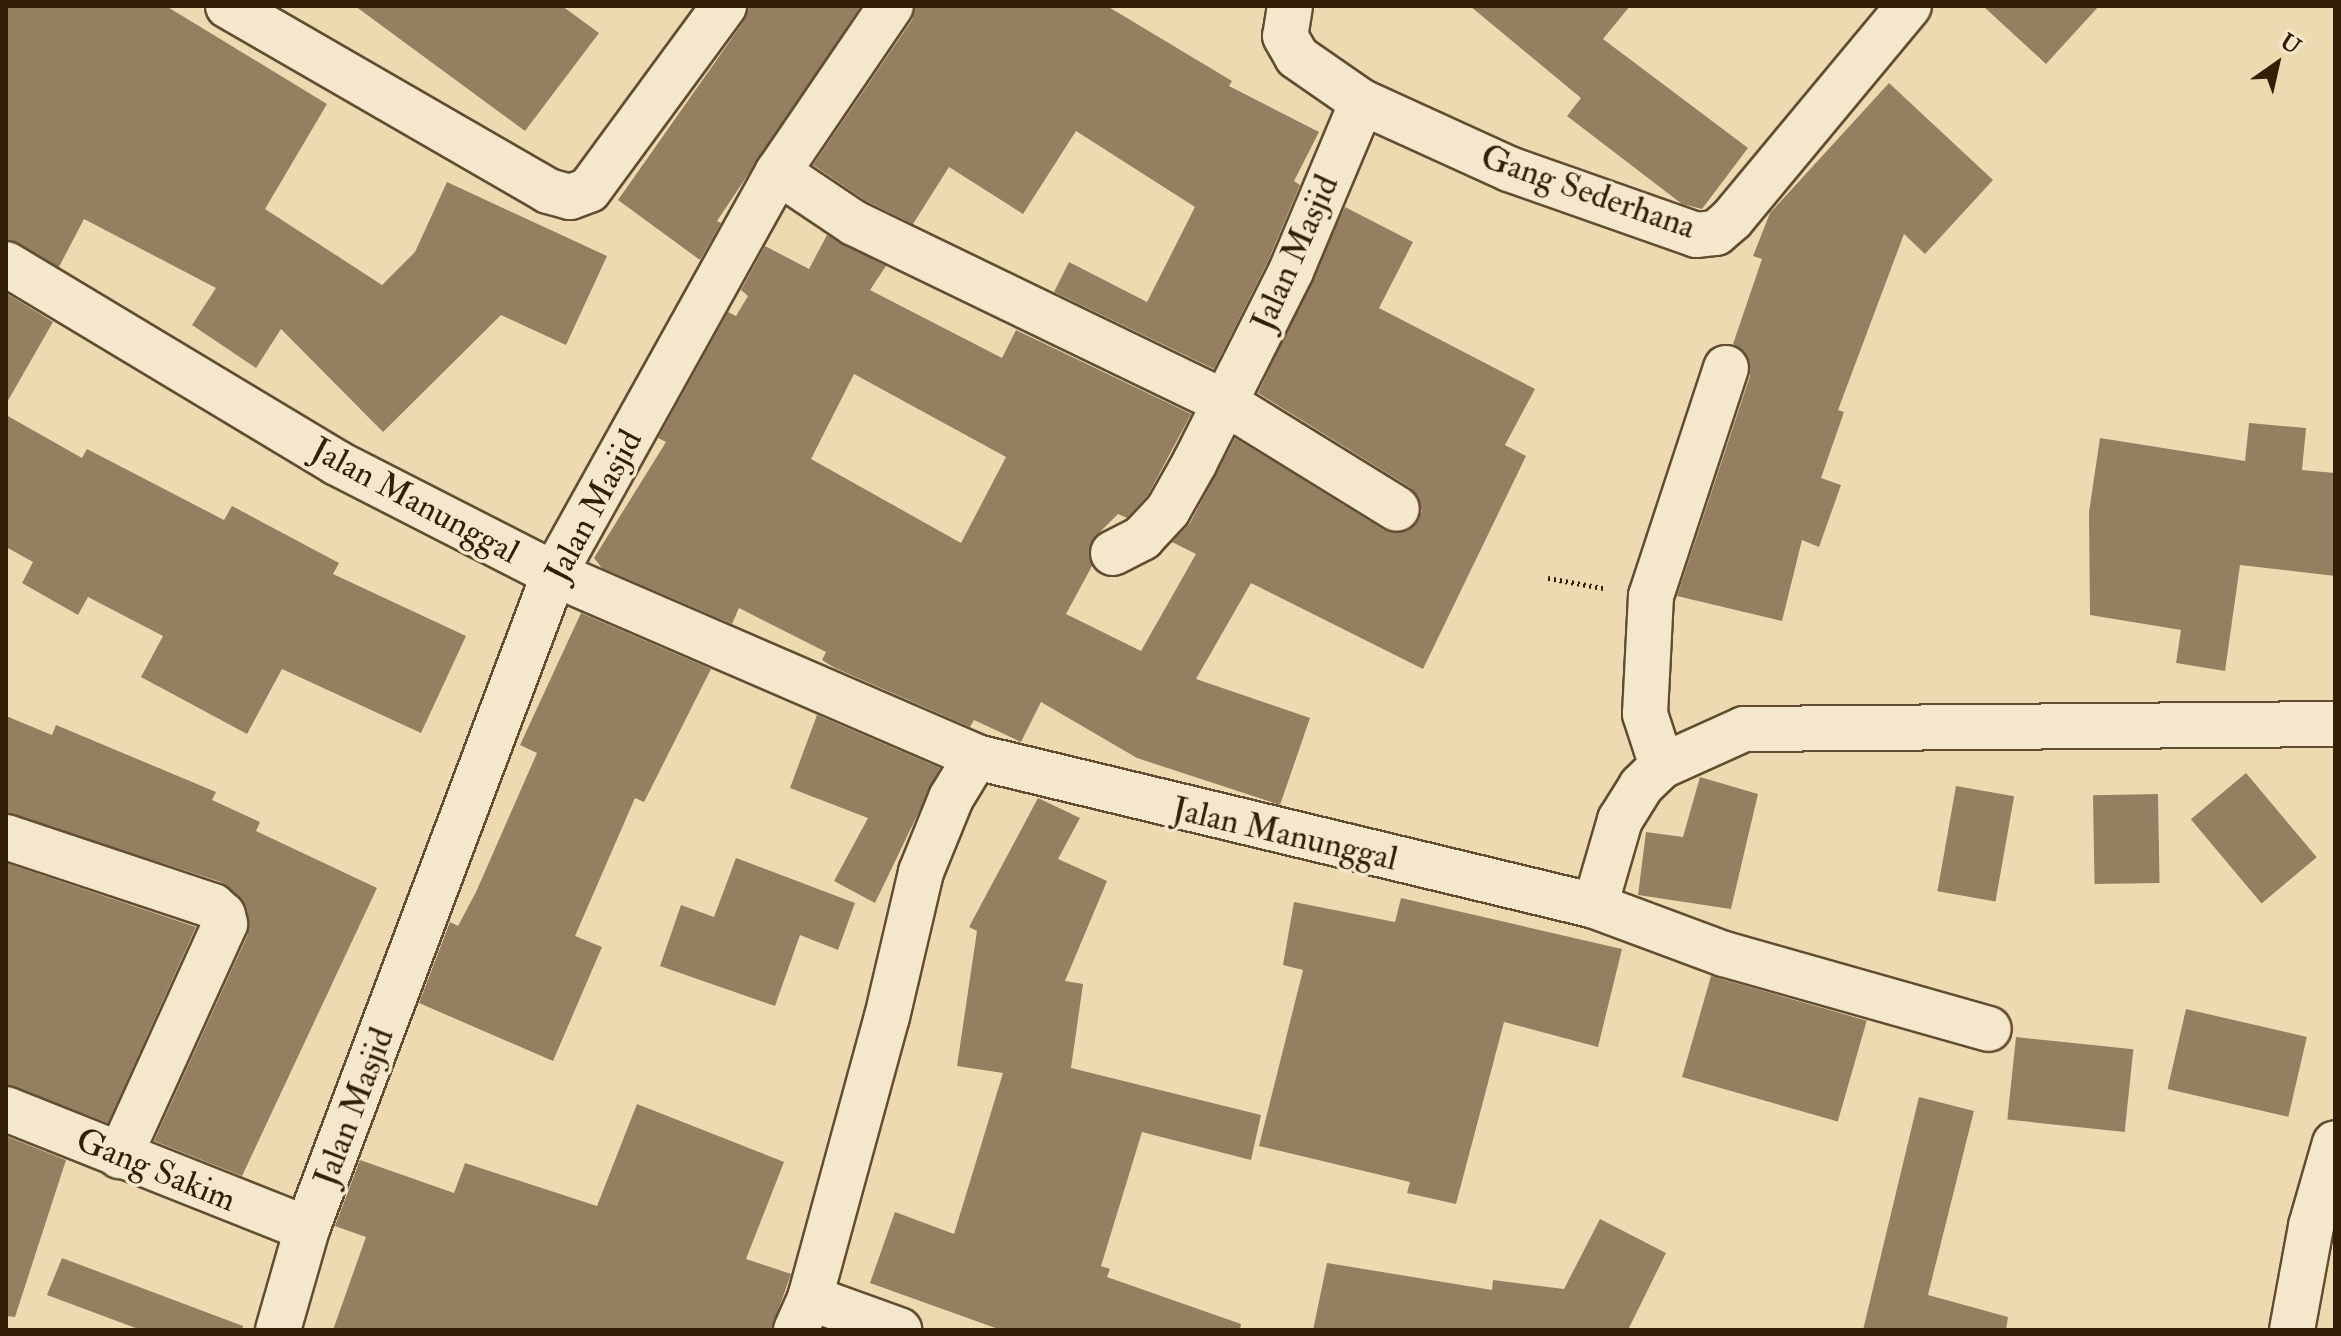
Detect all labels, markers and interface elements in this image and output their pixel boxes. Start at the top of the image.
north arrow [2237,24,2317,104]
text: U [2275,27,2306,61]
street label: Gang Sederhana [1476,136,1700,248]
street label: Jalan Masjid [1243,169,1347,337]
street label: Jalan Masjid [537,423,651,589]
street label: Jalan Manunggal [304,429,526,573]
street label: Jalan Manunggal [1169,788,1401,880]
street label: Jalan Masjid [305,1022,403,1192]
street label: Gang Sakim [70,1120,242,1220]

